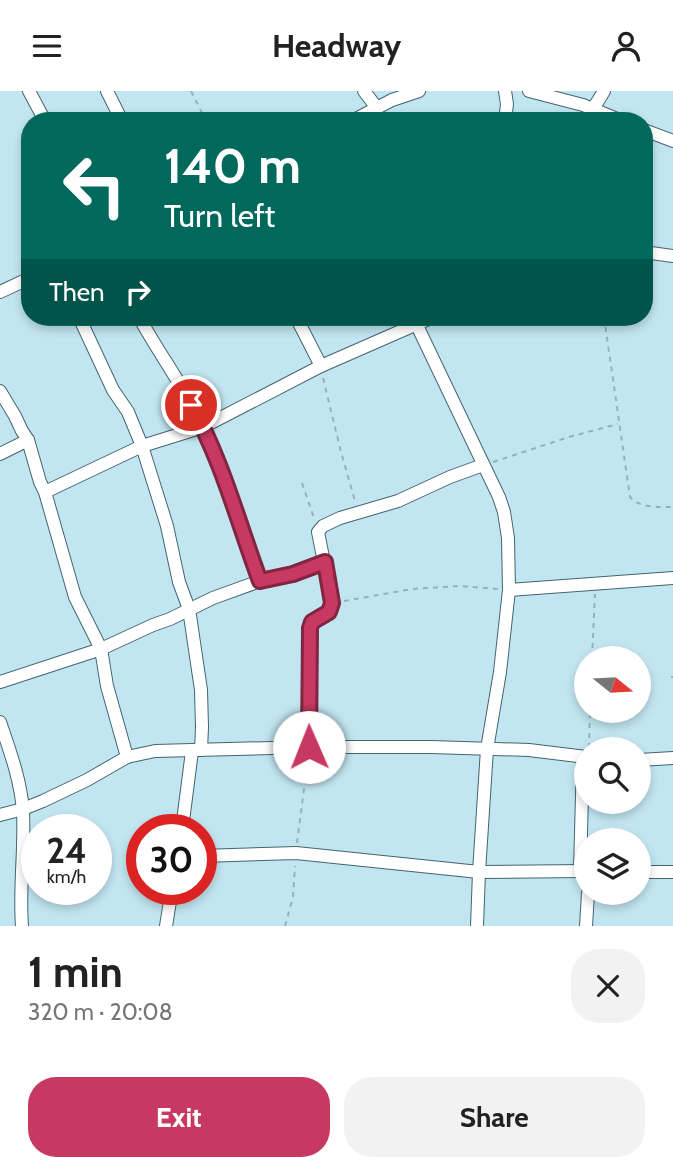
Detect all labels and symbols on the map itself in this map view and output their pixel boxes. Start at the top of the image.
pin [161,375,221,435]
north arrow [574,646,651,723]
position arrow [272,710,346,784]
speed limit sign: 30 [126,814,217,905]

